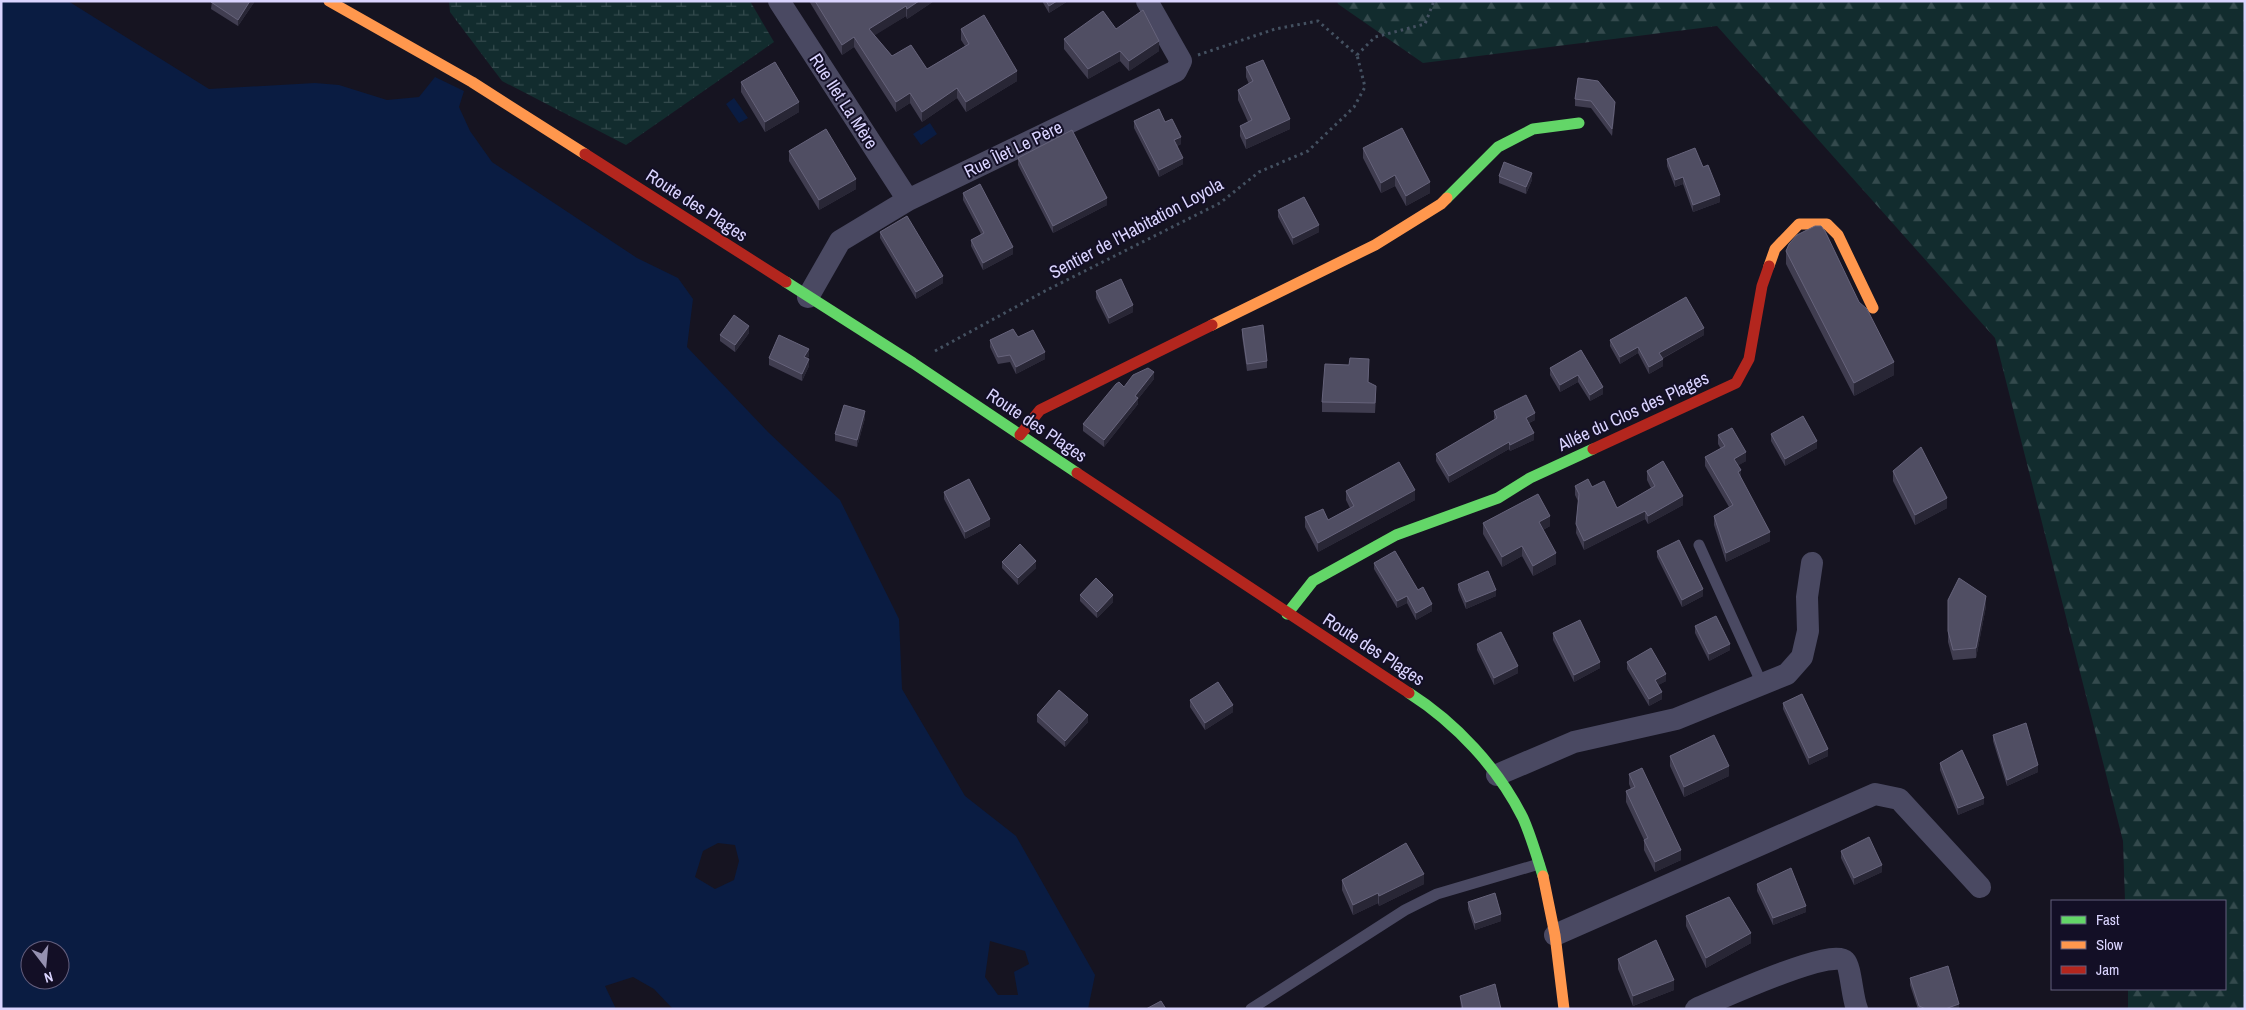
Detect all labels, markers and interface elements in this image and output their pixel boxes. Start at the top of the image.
street label: Rue Ilet La Mère [804,48,884,154]
street label: Rue Îlet Le Père [960,114,1066,184]
street label: Route des Plages [641,163,753,247]
street label: Sentier de l'Habitation Loyola [1044,171,1228,285]
street label: Allée du Clos des Plages [1552,365,1713,457]
street label: Route des Plages [982,382,1092,468]
street label: Route des Plages [1318,607,1430,691]
legend [2051,900,2226,990]
text: Fast [2096,909,2120,930]
text: Slow [2096,934,2123,955]
north arrow [20,940,70,990]
text: Jam [2096,959,2119,980]
text: N [42,968,55,987]

